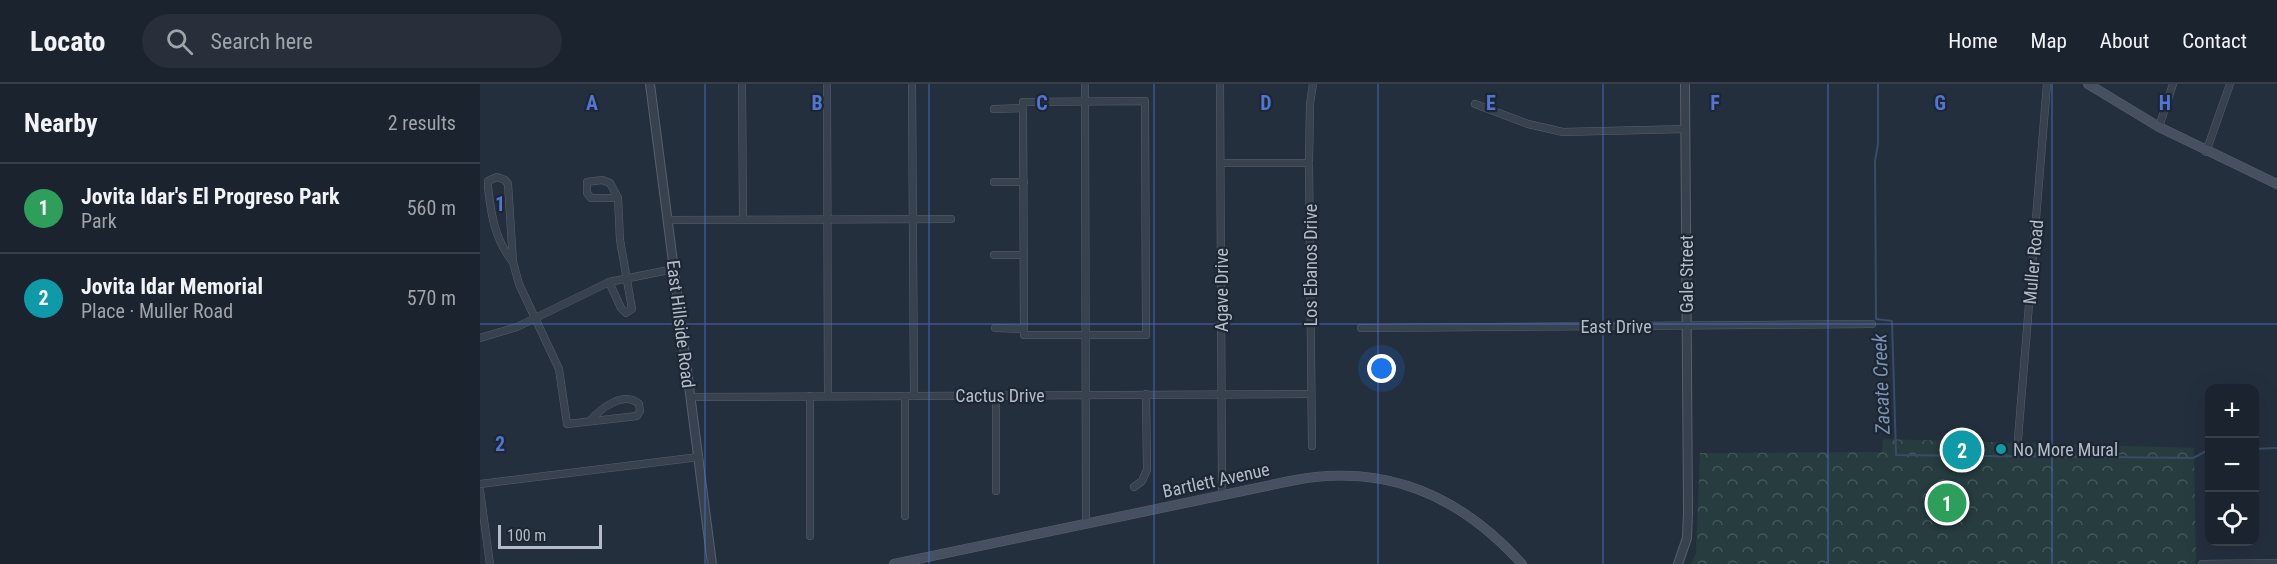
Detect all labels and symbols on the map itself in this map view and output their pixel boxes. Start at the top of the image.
text: A [586,91,598,115]
text: B [811,91,823,115]
text: C [1036,91,1048,115]
text: D [1260,91,1272,115]
text: E [1486,91,1496,115]
text: F [1710,91,1720,115]
text: G [1934,91,1946,115]
text: H [2159,91,2171,115]
text: 1 [495,192,505,216]
street label: Los Ebanos Drive [1300,204,1321,326]
street label: Muller Road [2019,219,2047,305]
street label: Gale Street [1676,235,1697,313]
street label: Agave Drive [1211,248,1232,332]
street label: East Hillside Road [663,259,699,389]
street label: East Drive [1580,316,1652,337]
water label: Zacate Creek [1867,332,1895,436]
your location [1367,354,1396,383]
street label: Cactus Drive [955,385,1045,406]
pin: 2 [1942,428,1982,472]
text: 2 [495,432,505,456]
place label: No More Mural [2013,439,2118,460]
marker: No More Mural [1994,442,2008,456]
street label: Bartlett Avenue [1161,458,1271,502]
pin: 1 [1928,480,1966,526]
scale bar [498,522,602,550]

